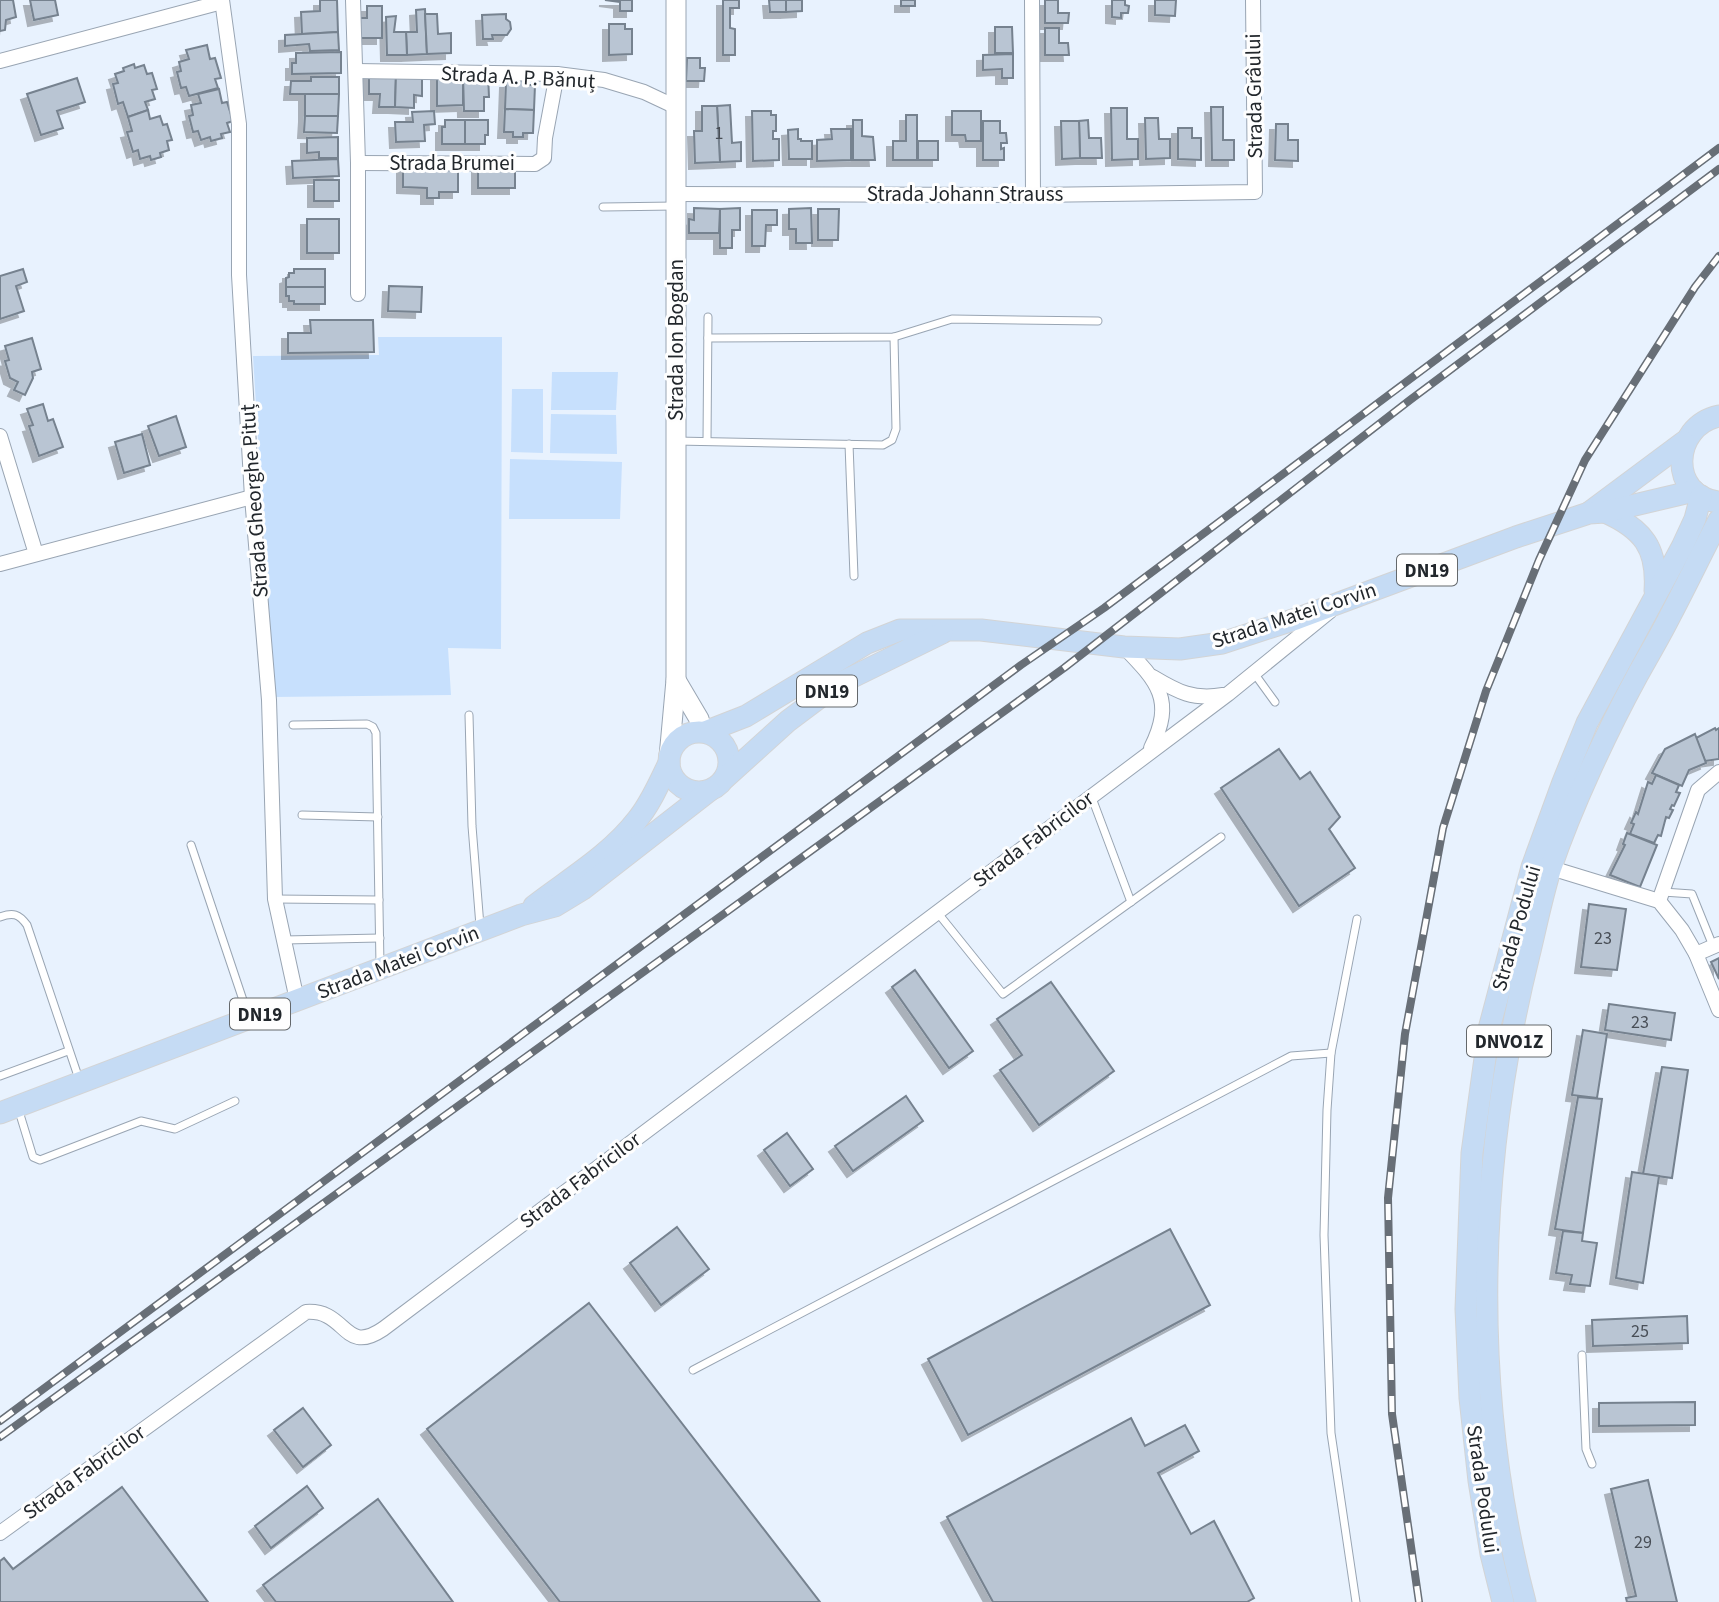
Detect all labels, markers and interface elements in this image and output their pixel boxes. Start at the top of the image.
street label: Strada Grâului [1238,33,1270,159]
street label: Strada A. P. Bănuț [440,58,596,96]
house number: 1 [715,121,723,146]
street label: Strada Brumei [389,148,515,178]
street label: Strada Johann Strauss [867,179,1063,209]
street label: Strada Ion Bogdan [661,259,691,421]
street label: Strada Gheorghe Pituț [232,403,276,599]
road number: DN19 [1397,554,1457,586]
street label: Strada Matei Corvin [1208,574,1380,656]
road number: DN19 [797,676,857,706]
street label: Strada Fabricilor [966,783,1100,895]
street label: Strada Podului [1484,862,1548,994]
street label: Strada Matei Corvin [313,917,483,1007]
house number: 23 [1594,926,1612,951]
road number: DN19 [230,998,290,1030]
house number: 23 [1631,1010,1649,1035]
road number: DNVO1Z [1467,1026,1551,1056]
street label: Strada Fabricilor [513,1124,647,1236]
house number: 25 [1631,1319,1649,1344]
street label: Strada Fabricilor [17,1417,152,1527]
street label: Strada Podului [1459,1423,1507,1555]
house number: 29 [1634,1530,1652,1555]

